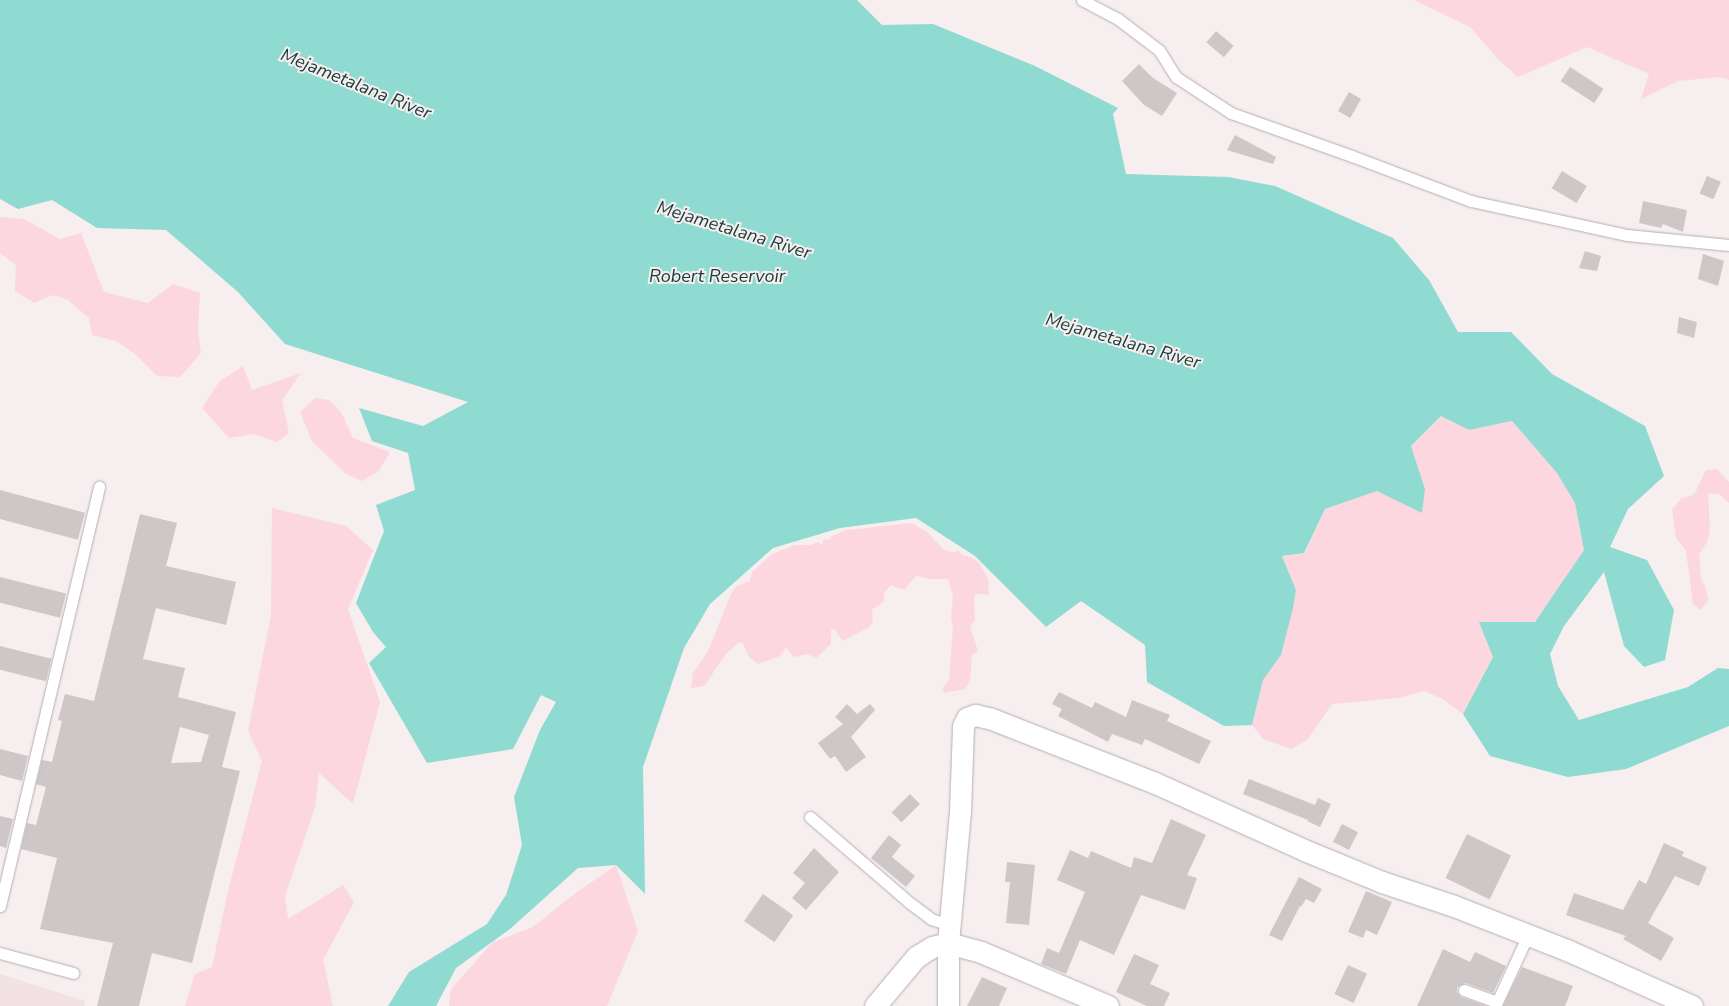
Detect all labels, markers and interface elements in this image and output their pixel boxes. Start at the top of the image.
water label: Mejametalana River [278,44,434,124]
water label: Mejametalana River [654,196,814,264]
water label: Robert Reservoir [649,265,785,287]
water label: Mejametalana River [1043,309,1203,373]

